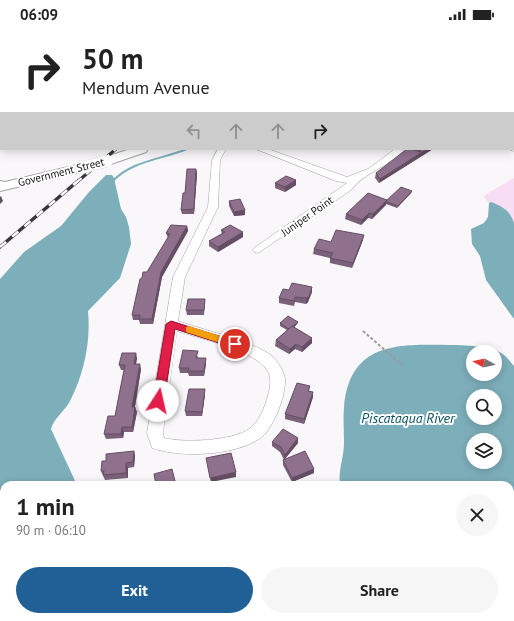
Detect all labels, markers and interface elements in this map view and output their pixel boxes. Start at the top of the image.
text: 06:09 [20,5,58,24]
text: 50 m [82,40,143,77]
icon: right [16,44,68,96]
text: Mendum Avenue [82,76,210,99]
icon: left [183,120,205,142]
icon: ahead [225,120,247,142]
icon: ahead [267,120,289,142]
icon: right [309,120,331,142]
street label: Government Street [16,154,106,189]
street label: Juniper Point [277,193,336,240]
pin [218,327,252,361]
icon: arrive [224,333,246,355]
north arrow [466,345,502,381]
map controls [466,345,502,469]
position arrow [137,380,179,422]
button: search [466,389,502,425]
water label: Piscataqua River [361,409,456,427]
button: layers [466,433,502,469]
text: 1 min [16,491,75,522]
button: close [456,494,498,536]
text: 90 m · 06:10 [16,522,86,539]
button: Exit [16,567,253,613]
button: Share [261,567,498,613]

